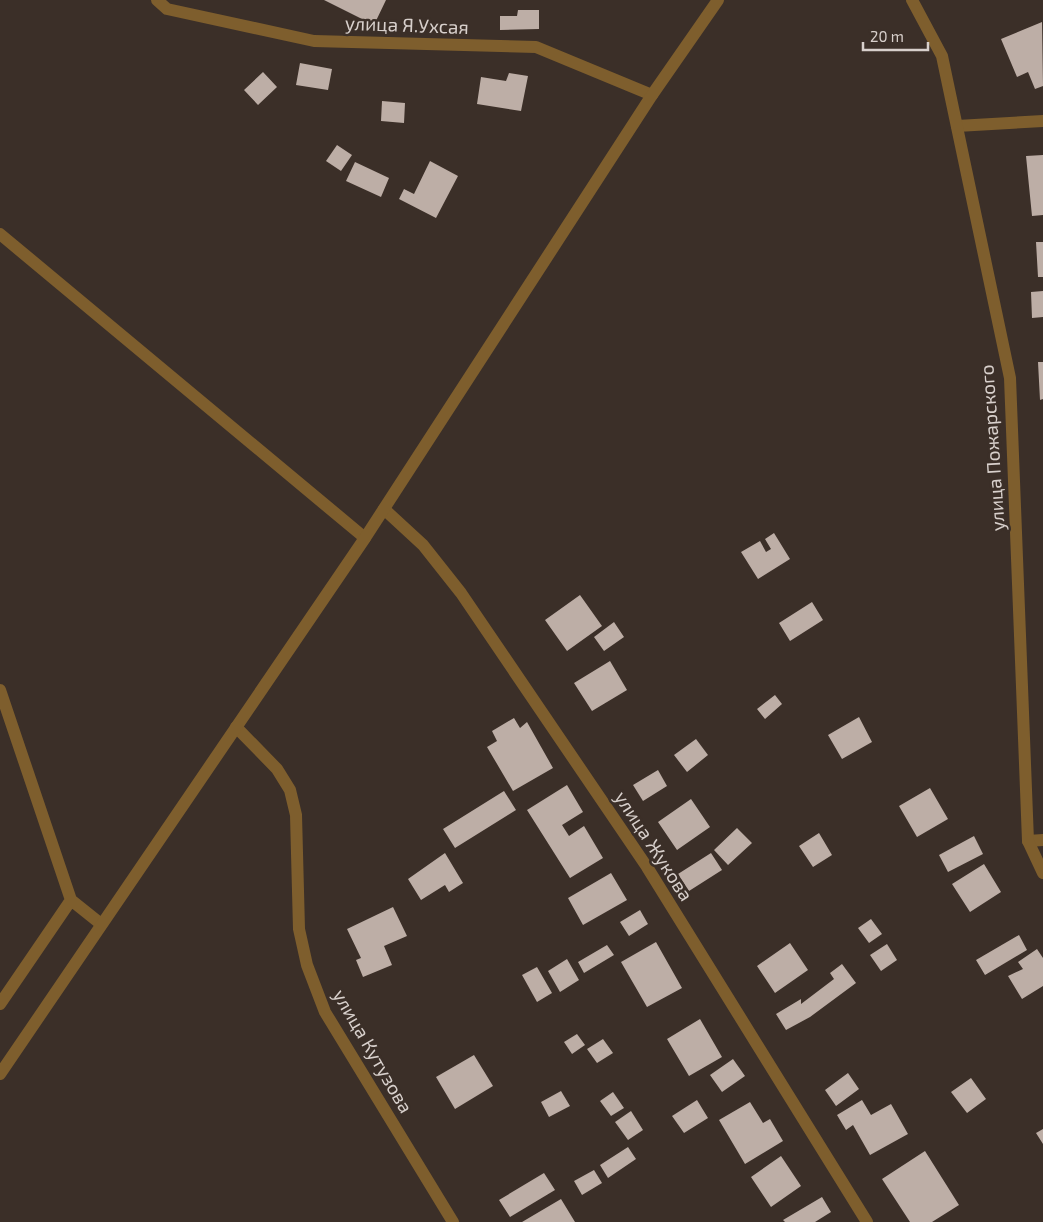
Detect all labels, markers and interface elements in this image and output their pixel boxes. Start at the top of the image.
street label: улица Я.Ухсая [345,11,469,39]
scale bar [863,20,928,52]
text: 20 m [870,27,904,45]
street label: улица Пожарского [974,364,1010,532]
street label: улица Жукова [610,786,698,906]
street label: улица Кутузова [328,985,418,1117]

